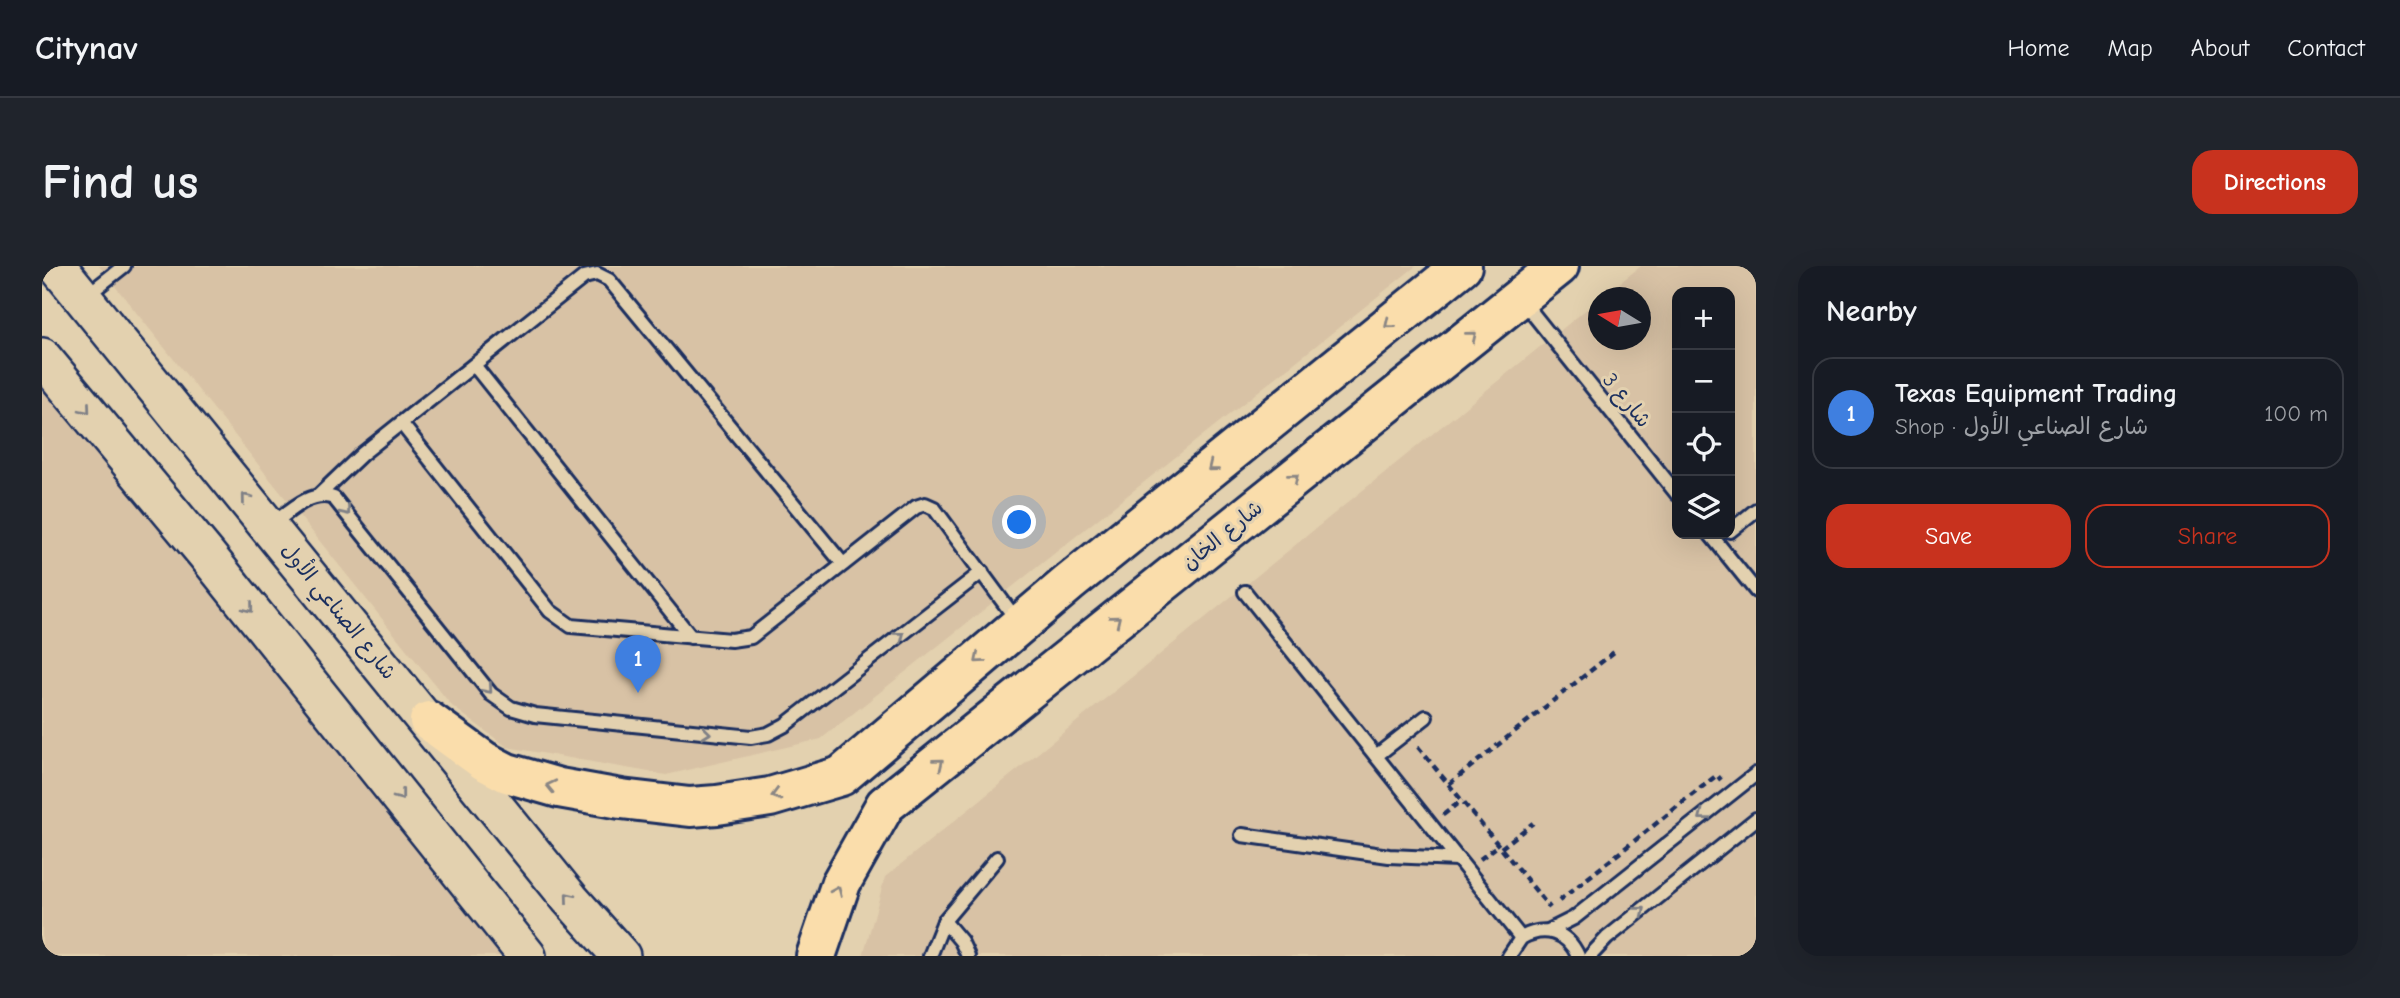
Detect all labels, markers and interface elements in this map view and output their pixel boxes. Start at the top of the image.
text: Citynav [35,29,138,67]
text: Home [2008,34,2069,62]
text: Map [2107,34,2153,62]
text: About [2191,34,2249,62]
text: Contact [2287,34,2365,62]
button: Directions [2192,150,2358,214]
text: Find us [42,154,198,210]
north arrow [1588,287,1651,350]
map controls [1672,287,1735,539]
button: + [1672,287,1735,350]
text: Nearby [1826,294,1917,329]
one-way arrow [1385,316,1398,328]
one-way arrow [1463,332,1476,344]
button: − [1672,350,1735,413]
street label: شارع 3 [1595,368,1656,434]
text: Texas Equipment Trading [1895,379,2177,409]
text: 1 [1846,400,1856,427]
text: 100 m [2264,400,2328,427]
one-way arrow [78,401,90,414]
button: locate [1672,413,1735,476]
text: Shop · شارع الصناعي الأول [1895,413,2148,440]
one-way arrow [1208,459,1221,471]
one-way arrow [1285,474,1298,486]
button: layers [1672,476,1735,539]
one-way arrow [242,493,255,505]
street label: شارع الخان [1177,495,1269,577]
one-way arrow [338,504,351,516]
button: Save [1826,504,2071,568]
button: Share [2085,504,2330,568]
your location [1002,505,1036,539]
street label: شارع الصناعي الأول [271,537,403,688]
one-way arrow [241,600,254,612]
one-way arrow [1109,616,1121,629]
one-way arrow [892,631,905,644]
pin: 1 [615,635,661,693]
one-way arrow [975,651,988,663]
one-way arrow [480,681,492,694]
one-way arrow [700,725,712,740]
one-way arrow [931,758,943,771]
one-way arrow [545,780,557,794]
one-way arrow [770,787,782,801]
one-way arrow [392,788,404,801]
one-way arrow [1698,808,1710,821]
one-way arrow [829,886,843,898]
one-way arrow [565,892,577,905]
one-way arrow [1632,907,1645,919]

